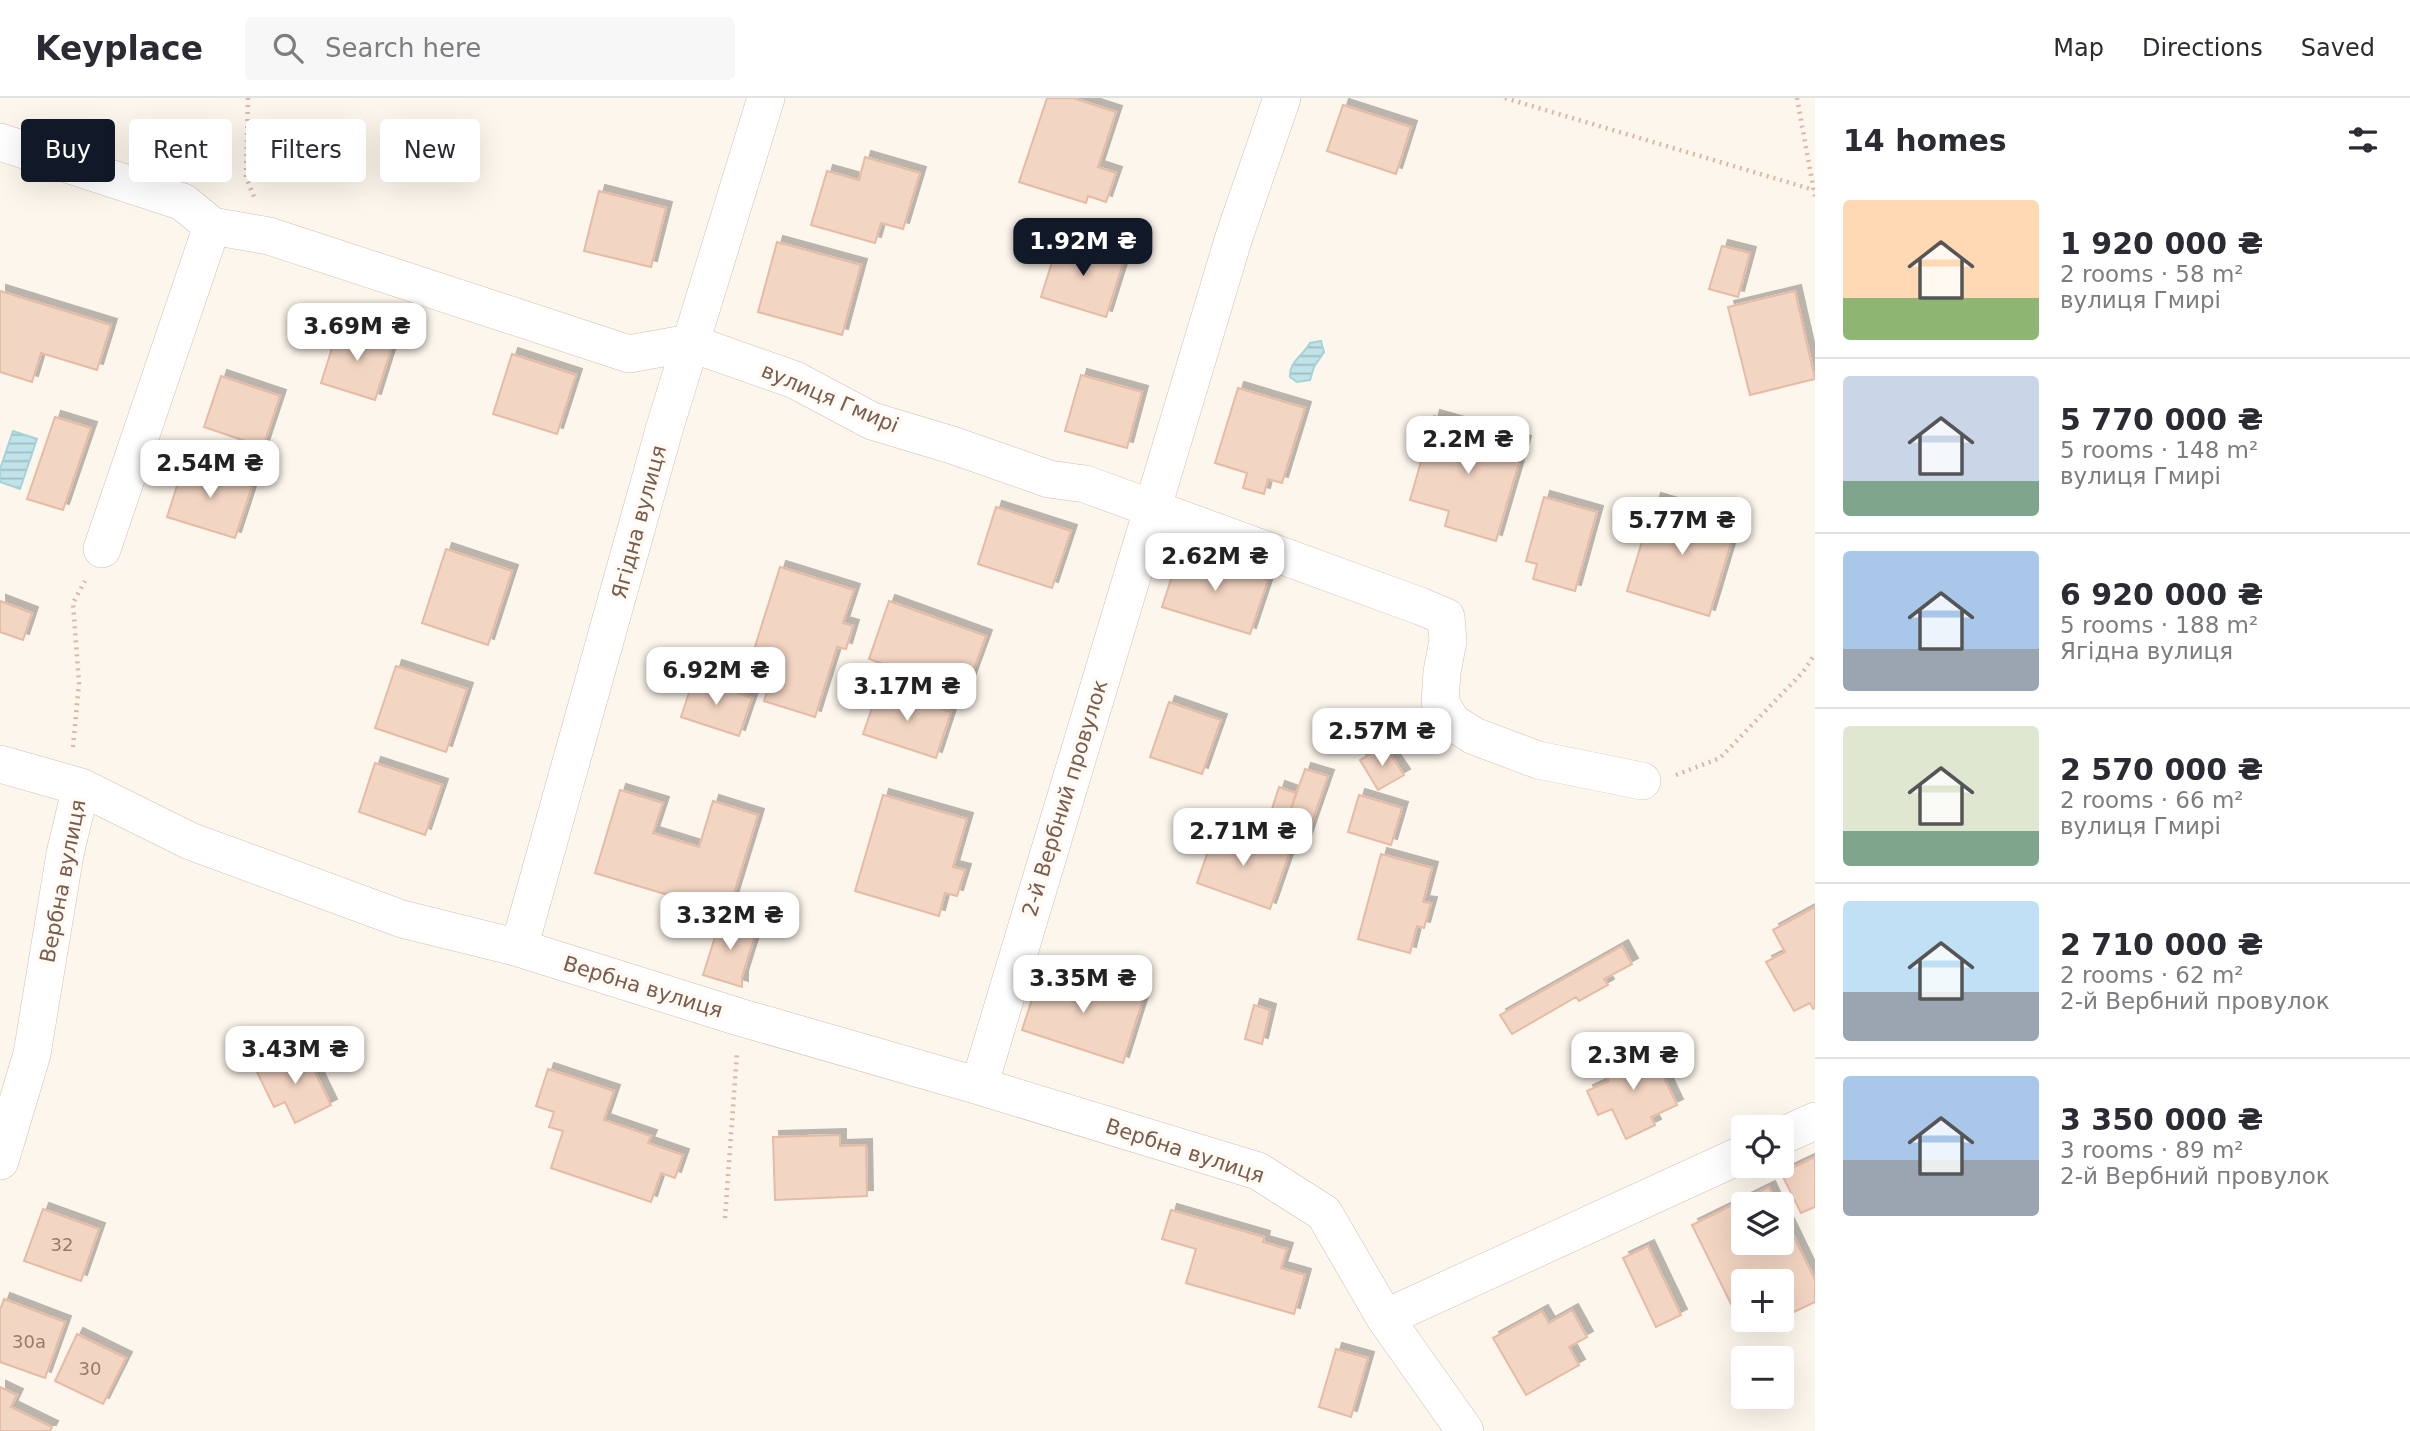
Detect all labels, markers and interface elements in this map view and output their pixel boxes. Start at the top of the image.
search box [245,17,735,80]
text: Keyplace [35,29,203,68]
icon: search [269,29,307,67]
text: Search here [325,33,481,63]
text: Map [2053,34,2104,62]
text: Directions [2142,34,2263,62]
text: Saved [2301,34,2375,62]
chip: Buy [21,119,115,182]
chip: Rent [129,119,232,182]
chip: Filters [246,119,366,182]
chip: New [380,119,480,182]
icon: filters [2344,121,2382,159]
text: 14 homes [1843,123,2007,158]
pin: 1.92M ₴ [1018,218,1148,278]
text: 1 920 000 ₴ [2060,226,2263,261]
text: 1.92M ₴ [1029,228,1137,254]
icon: home [1899,228,1983,312]
text: 2 rooms · 58 m² [2060,261,2244,287]
text: вулиця Гмирі [2060,287,2221,313]
pin: 3.69M ₴ [292,303,422,363]
text: 3.69M ₴ [303,313,411,339]
street label: вулиця Гмирі [758,358,902,438]
text: 5 770 000 ₴ [2060,402,2263,437]
icon: home [1899,404,1983,488]
pin: 2.2M ₴ [1411,416,1525,476]
text: 2.2M ₴ [1422,426,1514,452]
text: 5 rooms · 148 m² [2060,437,2258,463]
pin: 2.54M ₴ [145,440,275,500]
street label: Ягідна вулиця [607,443,671,601]
text: 2.54M ₴ [156,450,264,476]
text: вулиця Гмирі [2060,463,2221,489]
pin: 5.77M ₴ [1617,498,1747,557]
text: 5.77M ₴ [1628,507,1736,533]
pin: 2.62M ₴ [1150,533,1280,593]
text: 2.62M ₴ [1161,543,1269,569]
text: 6 920 000 ₴ [2060,577,2263,612]
icon: home [1899,579,1983,663]
text: 5 rooms · 188 m² [2060,612,2258,638]
text: Ягідна вулиця [2060,638,2233,664]
pin: 6.92M ₴ [651,648,781,707]
text: 6.92M ₴ [662,657,770,683]
pin: 3.17M ₴ [842,664,972,723]
text: 3.17M ₴ [853,673,961,699]
street label: 2-й Вербний провулок [1018,677,1112,919]
pin: 2.57M ₴ [1317,708,1447,768]
text: 2.57M ₴ [1328,718,1436,744]
text: 2 570 000 ₴ [2060,752,2263,787]
icon: home [1899,754,1983,838]
text: 2 rooms · 66 m² [2060,787,2244,813]
street label: Вербна вулиця [35,797,91,965]
pin: 2.71M ₴ [1178,808,1308,868]
text: вулиця Гмирі [2060,813,2221,839]
text: 2.71M ₴ [1189,818,1297,844]
pin: 3.32M ₴ [665,892,795,952]
text: 3.32M ₴ [676,902,784,928]
text: 2 710 000 ₴ [2060,927,2263,962]
icon: home [1899,929,1983,1013]
street label: Вербна вулиця [560,951,726,1023]
pin: 3.35M ₴ [1018,956,1148,1015]
text: 2 rooms · 62 m² [2060,962,2244,988]
text: 3.35M ₴ [1029,965,1137,991]
text: 2-й Вербний провулок [2060,988,2330,1014]
pin: 3.43M ₴ [230,1026,360,1086]
pin: 2.3M ₴ [1576,1032,1690,1092]
text: 3.43M ₴ [241,1036,349,1062]
text: 2.3M ₴ [1587,1042,1679,1068]
text: 3 350 000 ₴ [2060,1102,2263,1137]
icon: home [1899,1104,1983,1188]
street label: Вербна вулиця [1103,1114,1267,1188]
map controls [1731,1115,1794,1409]
button: locate [1731,1115,1794,1178]
text: 3 rooms · 89 m² [2060,1137,2244,1163]
text: 2-й Вербний провулок [2060,1163,2330,1189]
button: layers [1731,1192,1794,1255]
house number: 32 [51,1234,73,1255]
button: + [1731,1269,1794,1332]
house number: 30а [12,1331,46,1352]
button: − [1731,1346,1794,1409]
house number: 30 [79,1358,101,1379]

